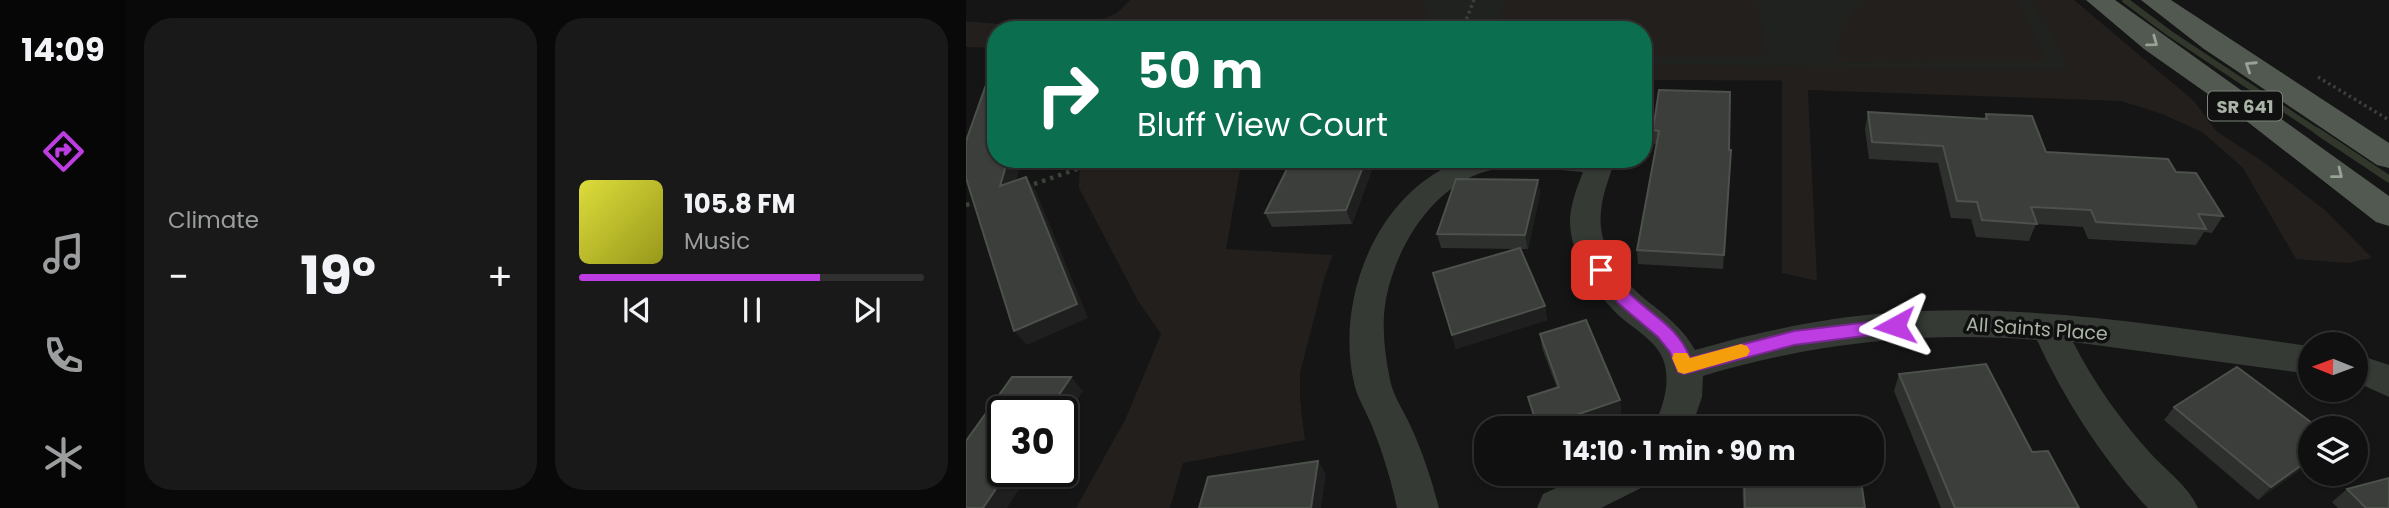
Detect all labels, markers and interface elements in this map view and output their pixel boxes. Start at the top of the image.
text: 14:09 [21,27,105,72]
one-way arrow [2145,34,2158,46]
text: 50 m [1137,37,1263,105]
icon: right [1022,49,1113,140]
one-way arrow [2245,62,2258,75]
road number: SR 641 [2208,92,2282,120]
text: Bluff View Court [1137,102,1388,147]
icon: directions [39,127,88,176]
one-way arrow [2330,166,2343,179]
text: 105.8 FM [684,186,795,222]
text: Climate [168,204,259,236]
text: Music [684,225,750,257]
icon: music [39,229,88,278]
text: 19° [300,239,376,312]
pin [1571,240,1631,300]
text: − [168,250,189,303]
text: + [487,250,513,303]
icon: arrive [1582,251,1620,289]
position arrow [1858,289,1932,363]
icon: previous [618,291,656,329]
icon: pause [733,291,771,329]
icon: next [848,291,886,329]
street label: All Saints Place [1965,311,2109,347]
icon: phone [39,331,88,380]
north arrow [2298,332,2368,402]
map controls [2298,332,2368,486]
speed limit sign: 30 [987,396,1078,487]
button: layers [2298,416,2368,486]
icon: climate [39,433,88,482]
text: 14:10 · 1 min · 90 m [1562,433,1796,469]

